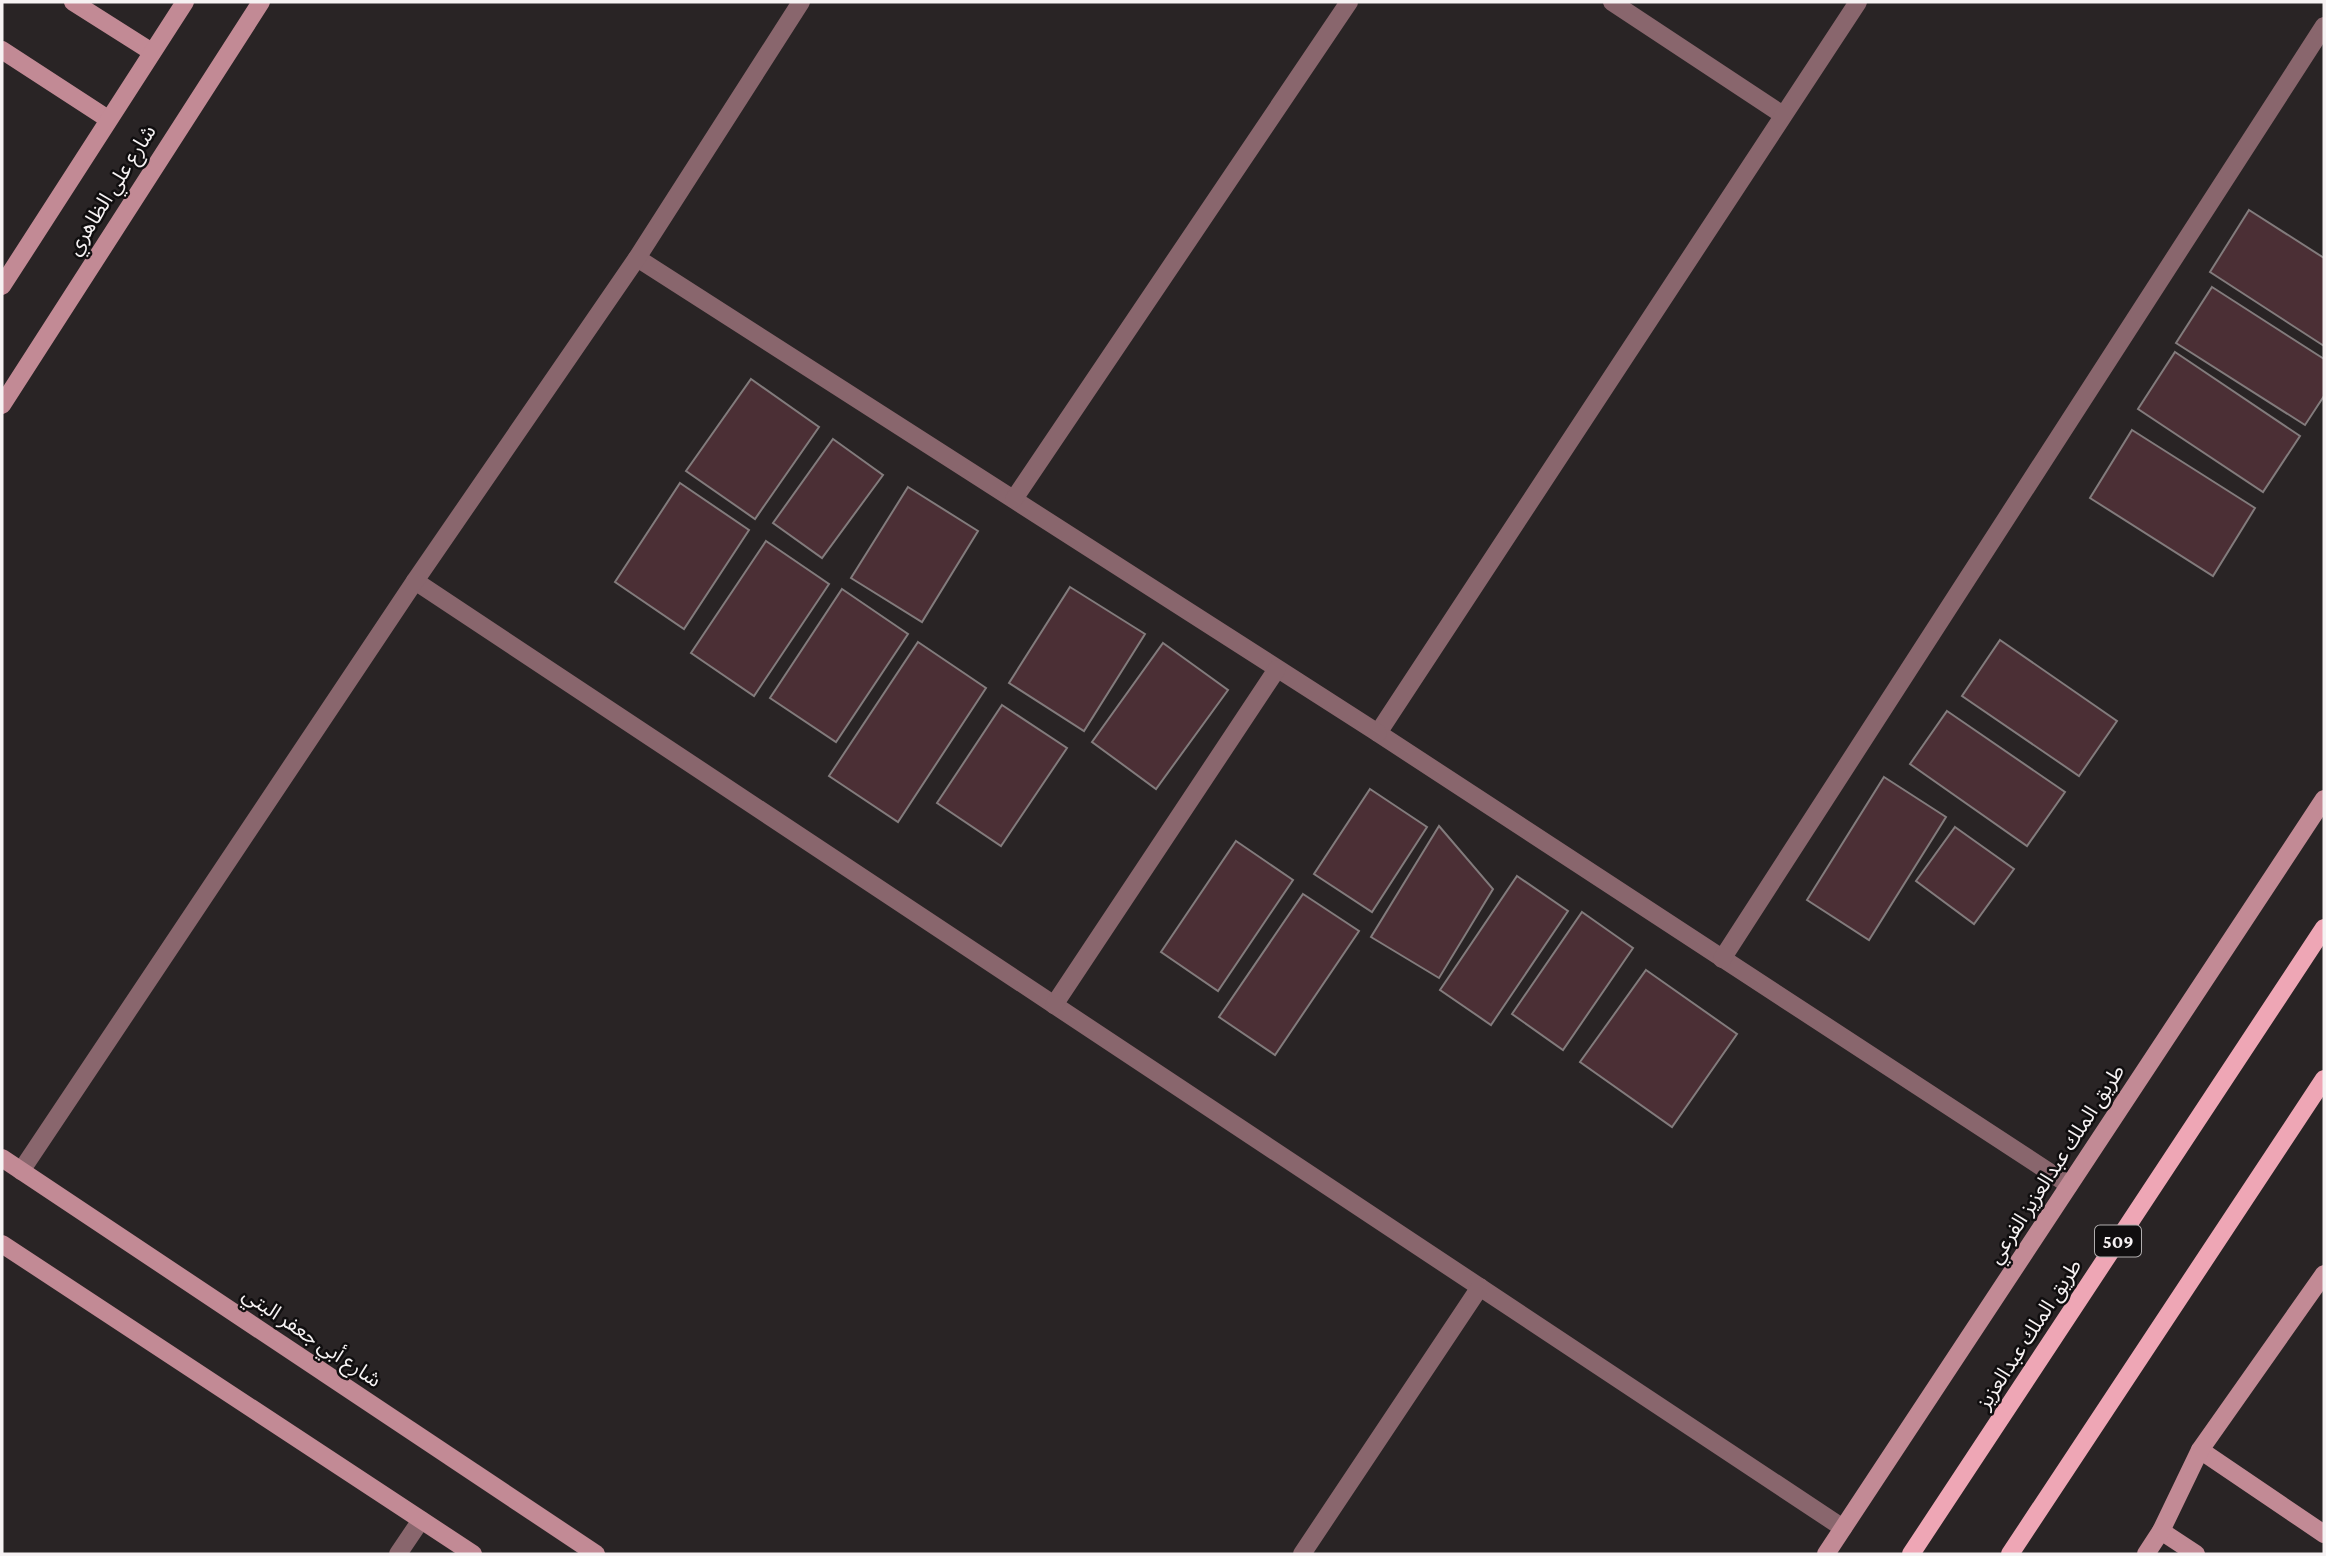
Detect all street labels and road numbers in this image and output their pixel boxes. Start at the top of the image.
street label: شارع علي الظاهري [61,120,164,262]
street label: طريق الملك عبدالعزيز الفرعي [1983,1060,2133,1270]
road number: 509 [2095,1226,2141,1256]
street label: طريق الملك عبدالعزيز [1971,1255,2087,1415]
street label: شارع أبي جعفر البتي [236,1281,386,1395]

